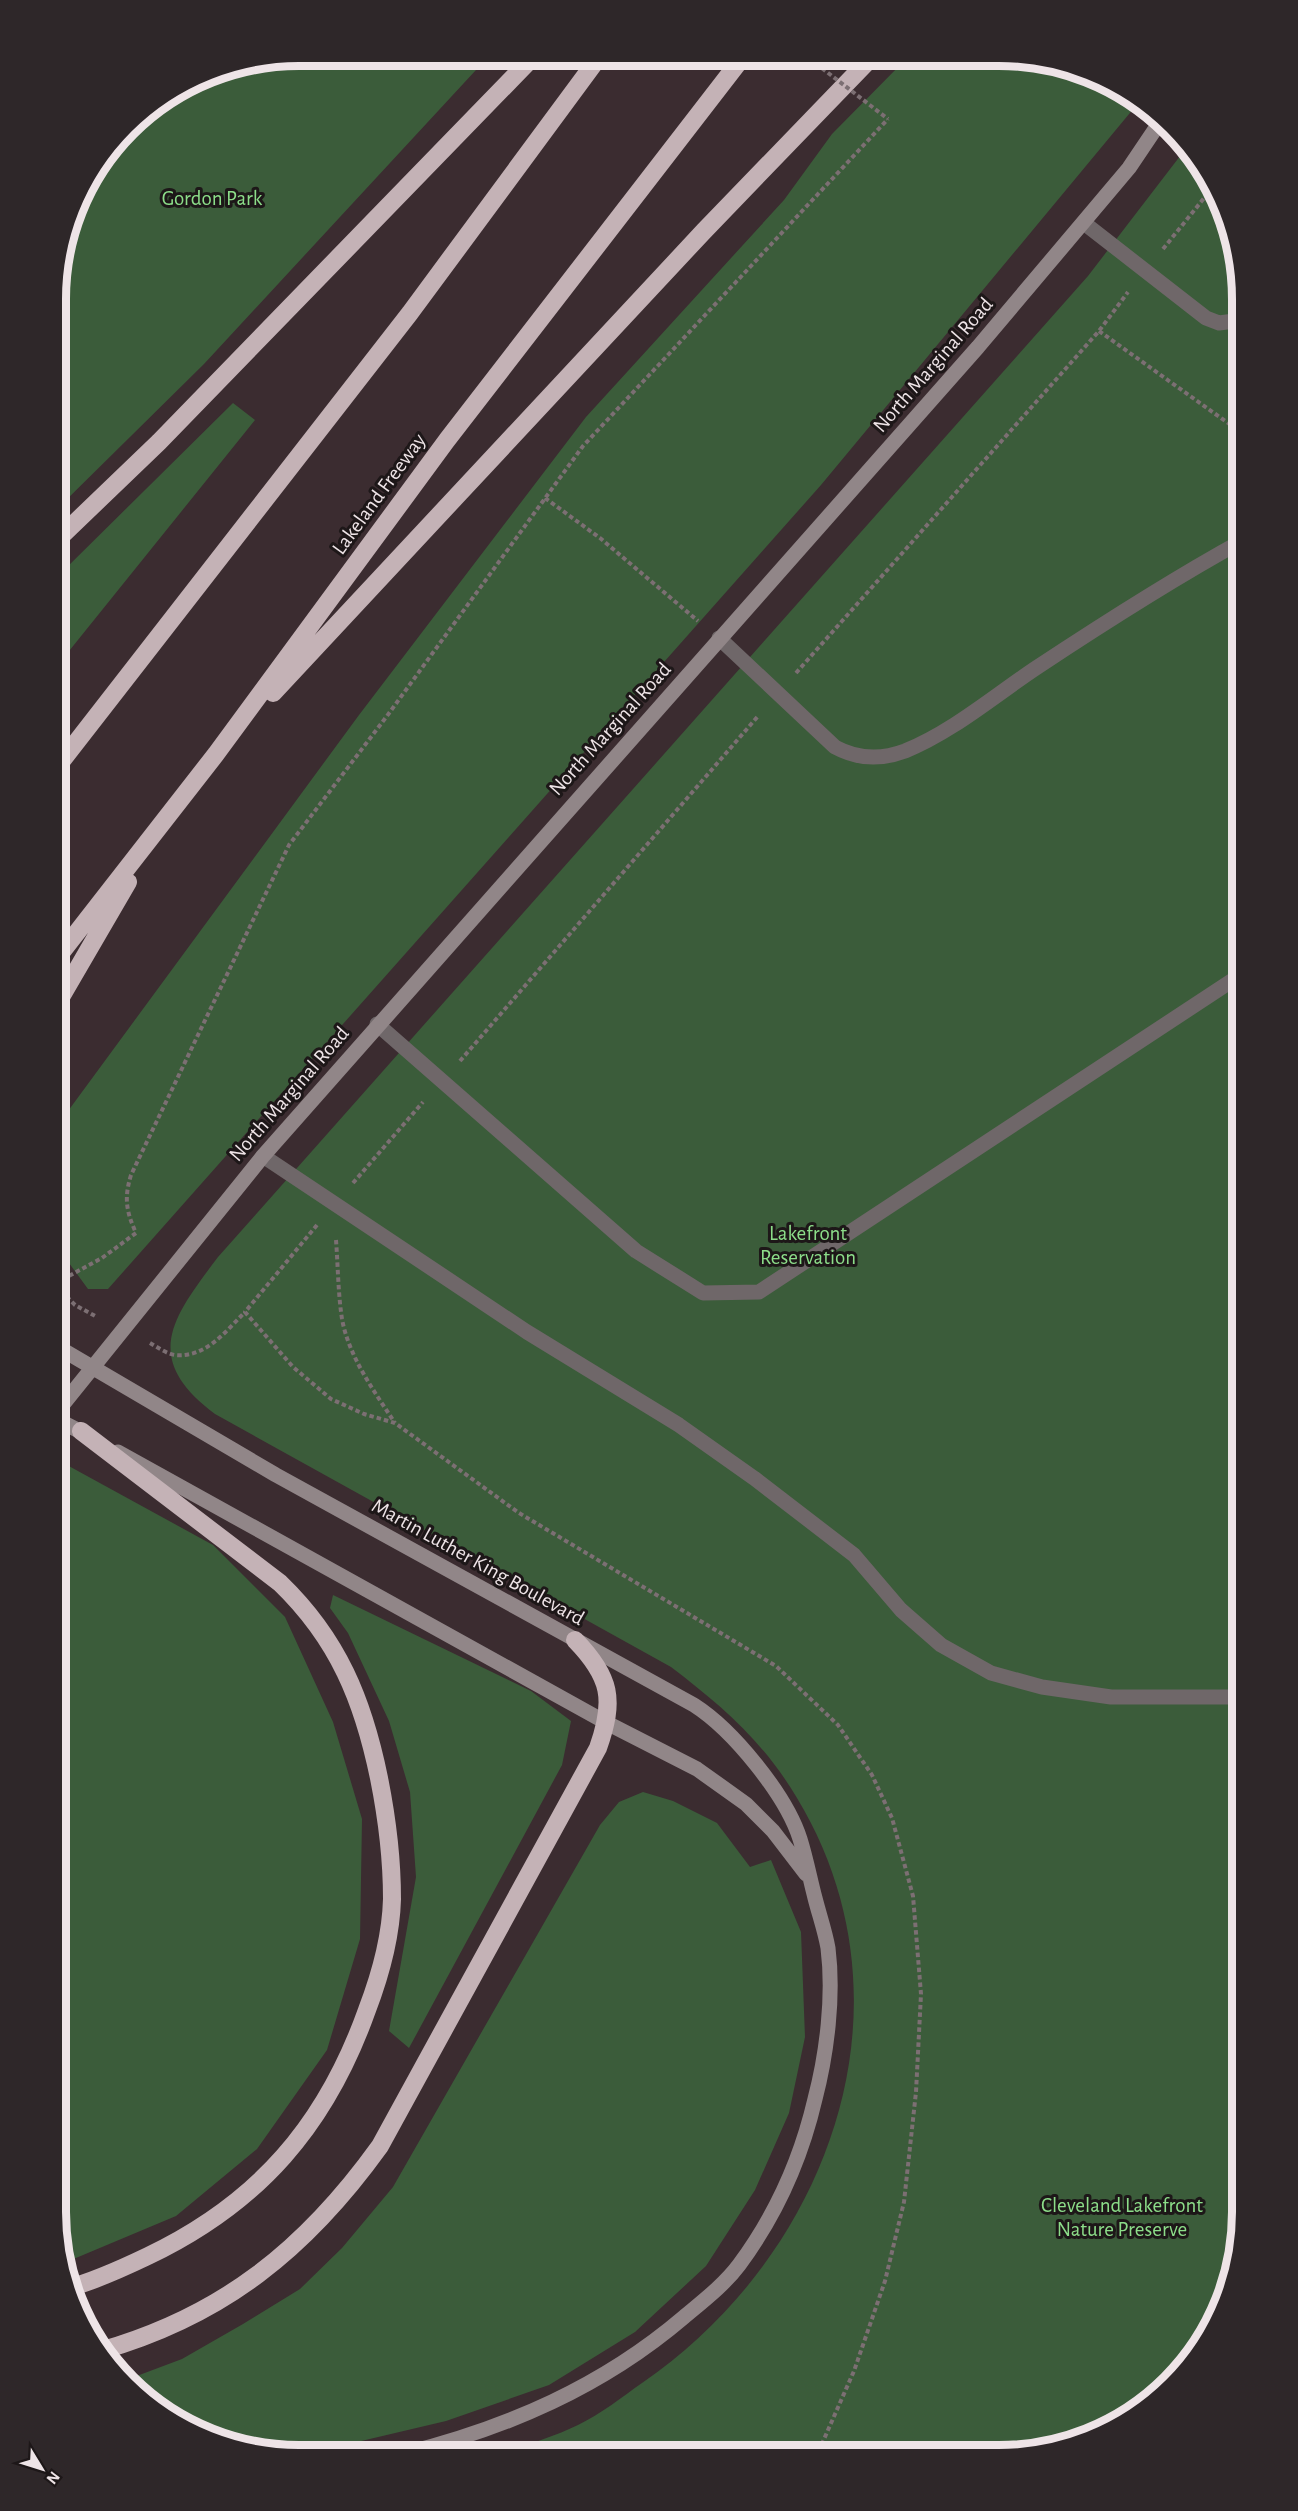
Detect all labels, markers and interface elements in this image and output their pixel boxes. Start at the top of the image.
park label: Gordon Park [162,188,263,209]
street label: North Marginal Road [869,294,997,436]
street label: Lakeland Freeway [328,430,430,558]
street label: North Marginal Road [545,658,675,799]
street label: North Marginal Road [225,1023,353,1165]
park label: Lakefront Reservation [760,1223,856,1268]
street label: Martin Luther King Boulevard [368,1495,588,1629]
park label: Cleveland Lakefront Nature Preserve [1041,2195,1203,2240]
north arrow [12,2439,72,2499]
text: N [43,2468,63,2487]

